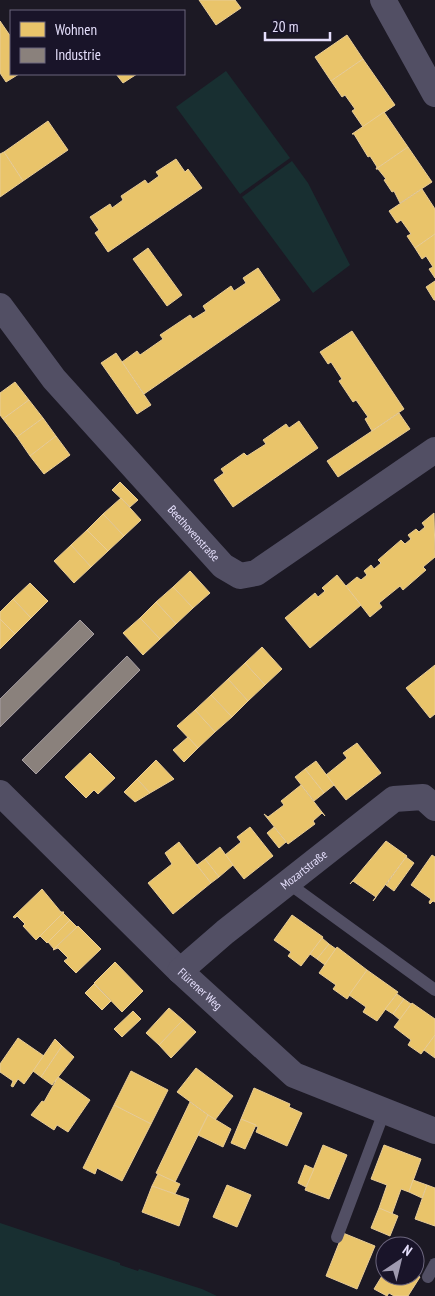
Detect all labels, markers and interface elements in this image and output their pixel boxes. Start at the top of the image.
legend [10,10,185,75]
scale bar [265,10,330,42]
text: 20 m [272,17,298,36]
text: Wohnen [55,20,97,39]
text: Industrie [55,45,101,64]
street label: Beethovenstraße [165,502,223,564]
street label: Mozartstraße [277,847,330,892]
street label: Flürener Weg [175,965,225,1013]
north arrow [375,1236,425,1286]
text: N [399,1241,416,1260]

